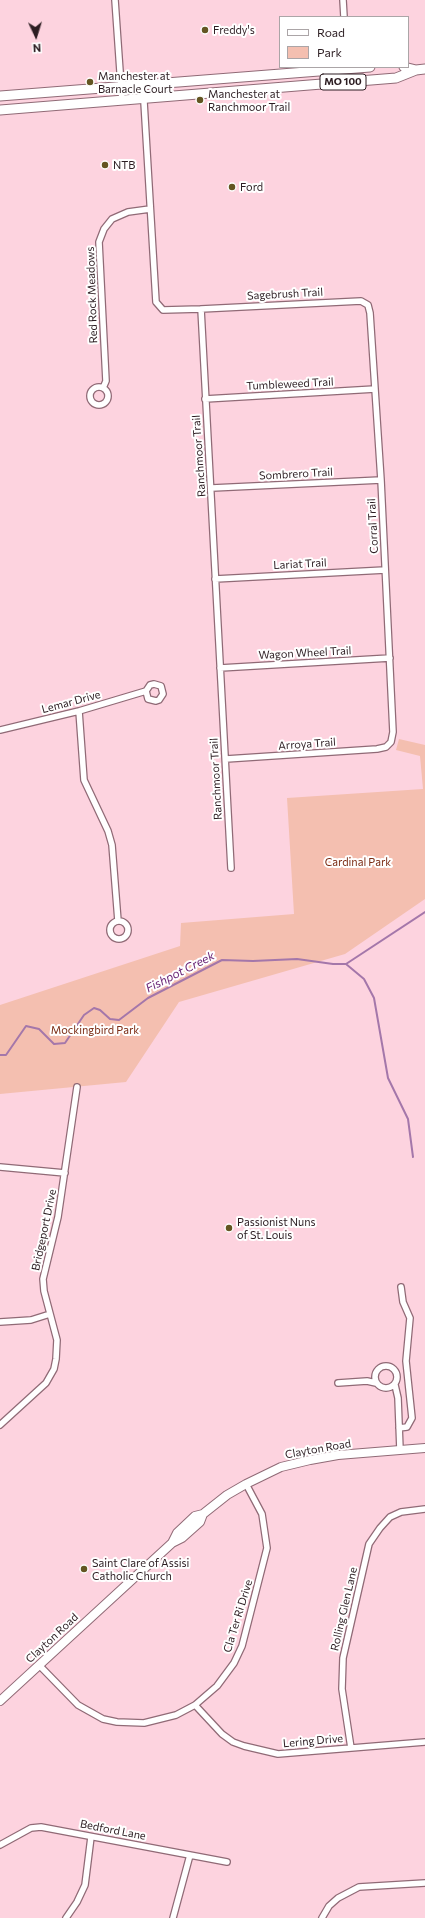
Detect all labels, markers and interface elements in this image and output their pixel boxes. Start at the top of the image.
north arrow [16,16,56,56]
legend [279,16,409,68]
place label: Freddy's [213,23,255,37]
marker: Freddy's [200,25,210,35]
text: Road [317,25,345,39]
text: N [32,42,41,55]
text: Park [317,45,342,59]
place label: Manchester at Barnacle Court [98,69,173,95]
road number: MO 100 [320,74,366,90]
marker: Manchester at Barnacle Court [85,77,95,87]
place label: Manchester at Ranchmoor Trail [208,87,290,113]
marker: Manchester at Ranchmoor Trail [195,95,205,105]
place label: NTB [113,158,135,172]
marker: NTB [100,160,110,170]
place label: Ford [240,180,263,194]
marker: Ford [227,182,237,192]
street label: Red Rock Meadows [84,246,100,344]
street label: Sagebrush Trail [247,285,323,303]
street label: Tumbleweed Trail [246,375,334,393]
street label: Ranchmoor Trail [190,415,208,497]
street label: Sombrero Trail [259,465,333,483]
street label: Corral Trail [365,498,381,554]
street label: Lariat Trail [273,556,327,572]
street label: Wagon Wheel Trail [258,644,352,662]
street label: Lemar Drive [40,688,102,716]
street label: Arroya Trail [278,735,336,753]
street label: Ranchmoor Trail [207,738,225,820]
park label: Cardinal Park [325,855,391,869]
water label: Fishpot Creek [143,948,217,996]
park label: Mockingbird Park [51,1023,139,1037]
street label: Bridgeport Drive [29,1188,59,1272]
place label: Passionist Nuns of St. Louis [237,1215,316,1241]
marker: Passionist Nuns of St. Louis [224,1223,234,1233]
street label: Clayton Road [284,1437,352,1461]
place label: Saint Clare of Assisi Catholic Church [92,1556,189,1582]
marker: Saint Clare of Assisi Catholic Church [79,1564,89,1574]
street label: Rolling Glen Lane [328,1566,360,1652]
street label: Cla Ter Ri Drive [221,1578,255,1654]
street label: Clayton Road [23,1610,81,1666]
street label: Lering Drive [282,1732,344,1750]
street label: Bedford Lane [79,1817,147,1843]

